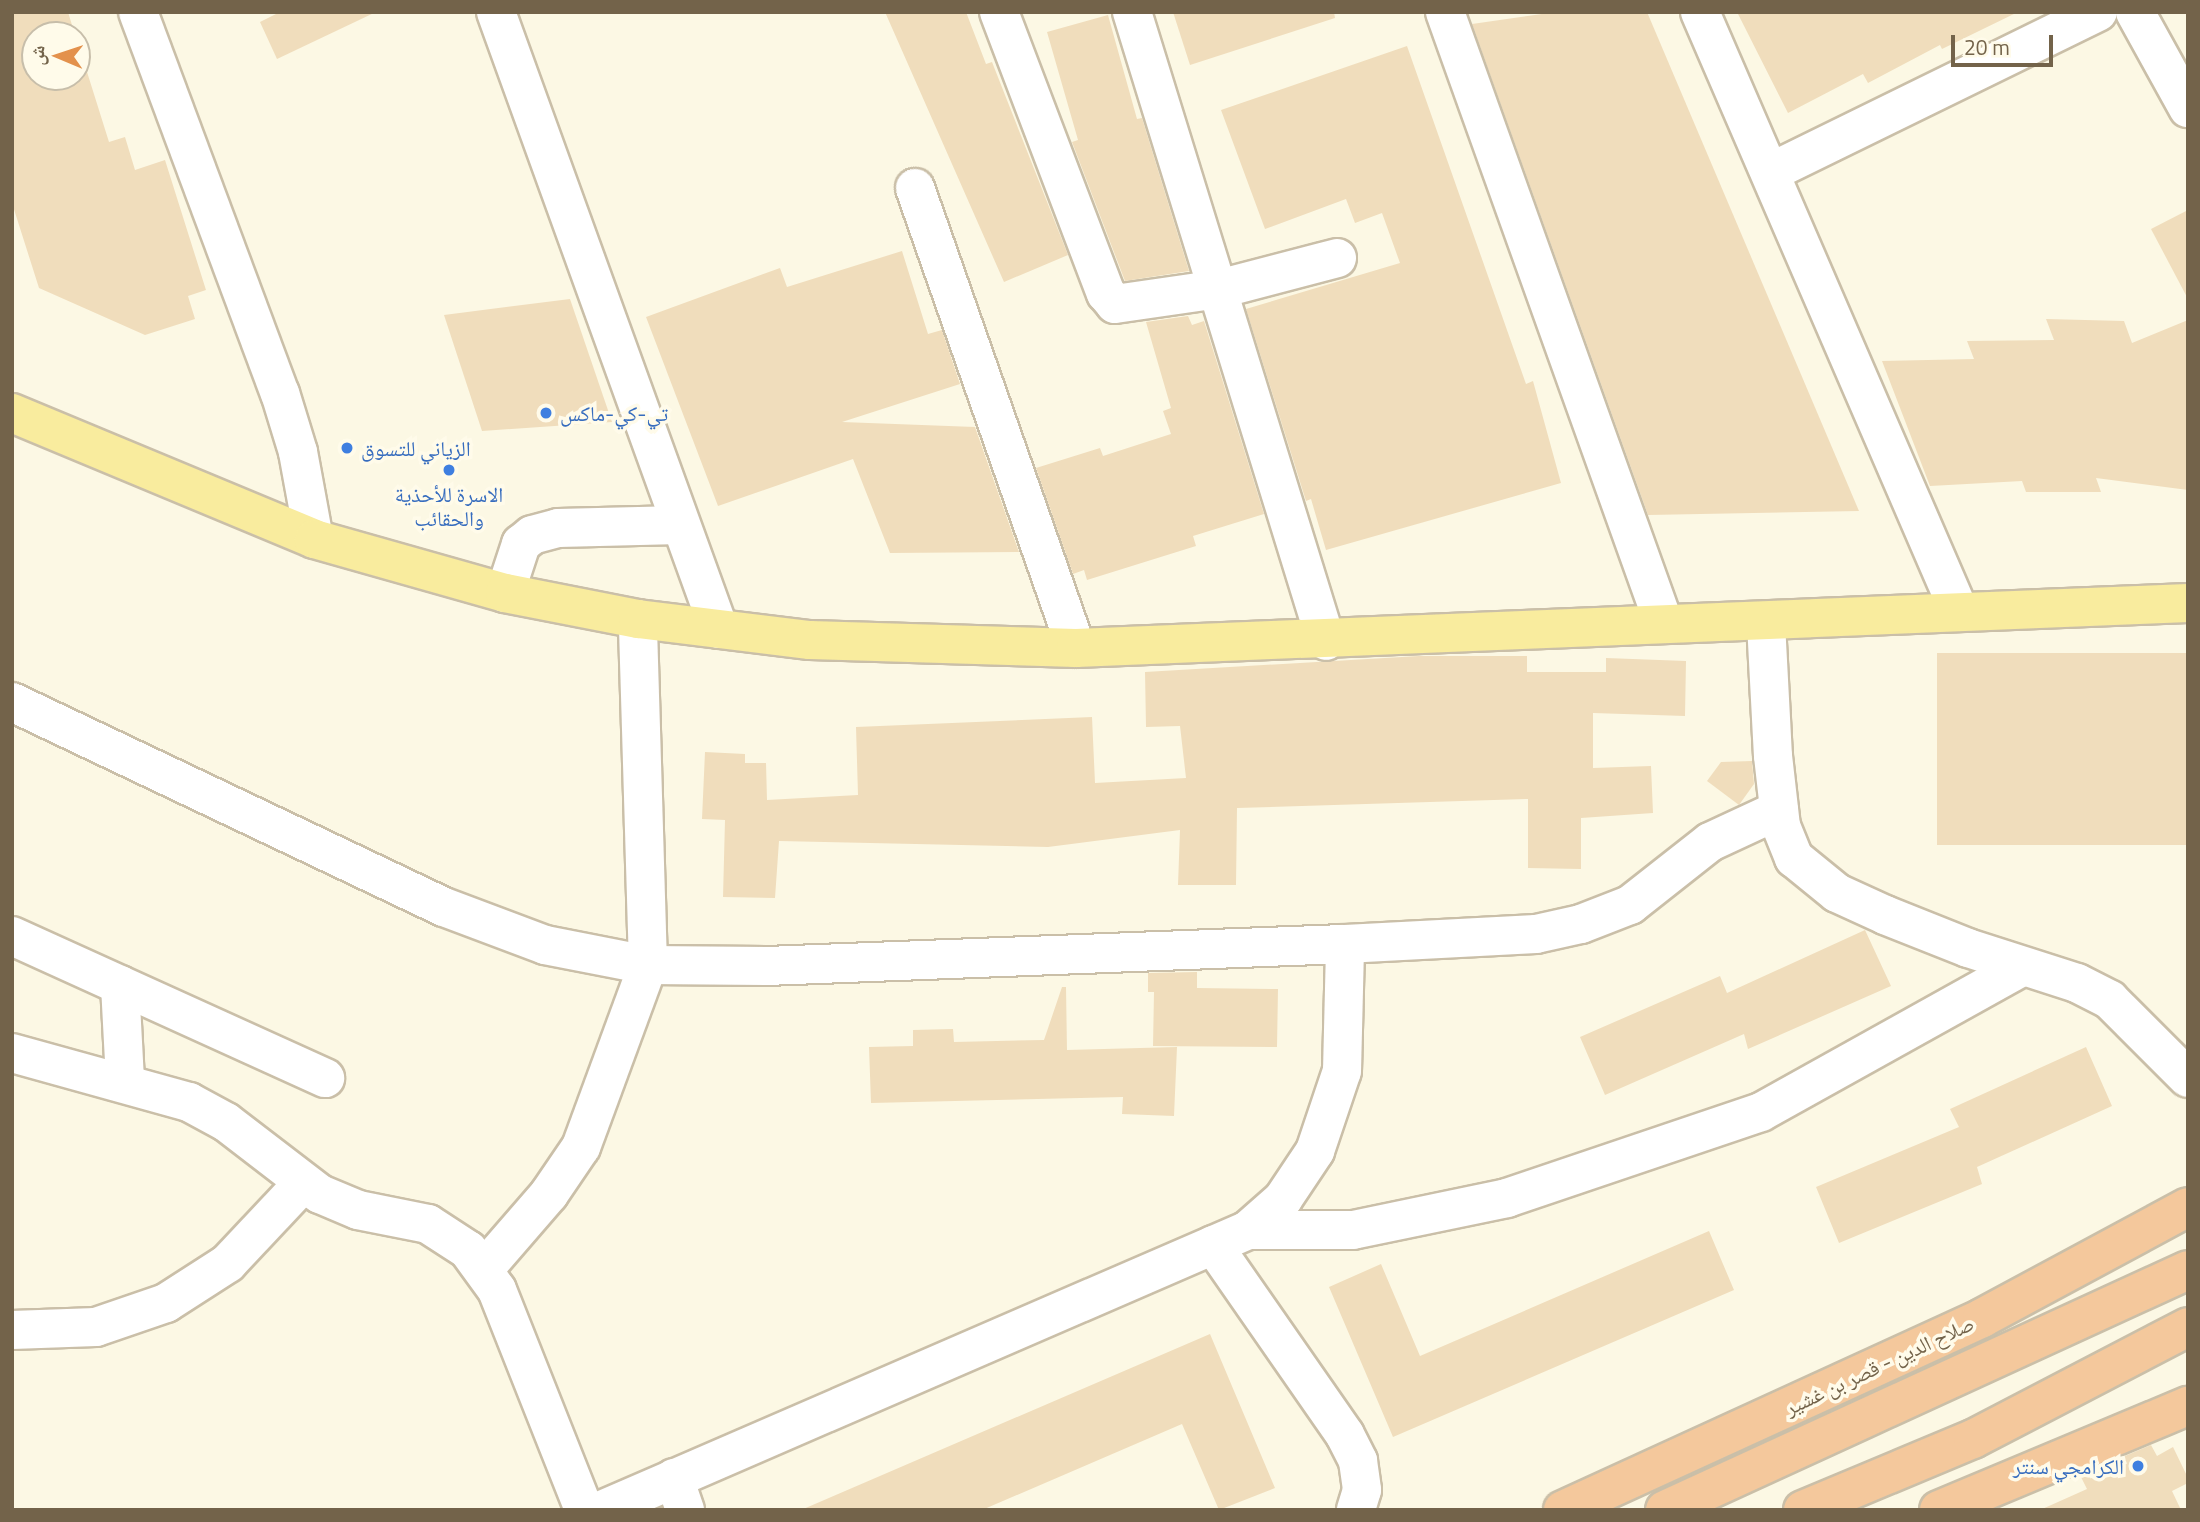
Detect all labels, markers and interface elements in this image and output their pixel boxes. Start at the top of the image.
north arrow [21,21,91,91]
scale bar [1955,21,2056,65]
text: 20 m [1964,31,2010,63]
text: ش [22,45,51,66]
place label: تي-كي-ماكس [560,400,668,426]
marker: تي-كي-ماكس [538,405,554,421]
place label: الزياني للتسوق [361,435,471,461]
marker: الزياني للتسوق [339,440,355,456]
marker: الاسرة للأحذية والحقائب [441,462,457,478]
place label: الاسرة للأحذية والحقائب [395,481,503,531]
street label: صلاح الدين - قصر بن غشير [1780,1310,1978,1420]
place label: الكرامجي سنتر [2013,1453,2124,1479]
marker: الكرامجي سنتر [2130,1458,2146,1474]

